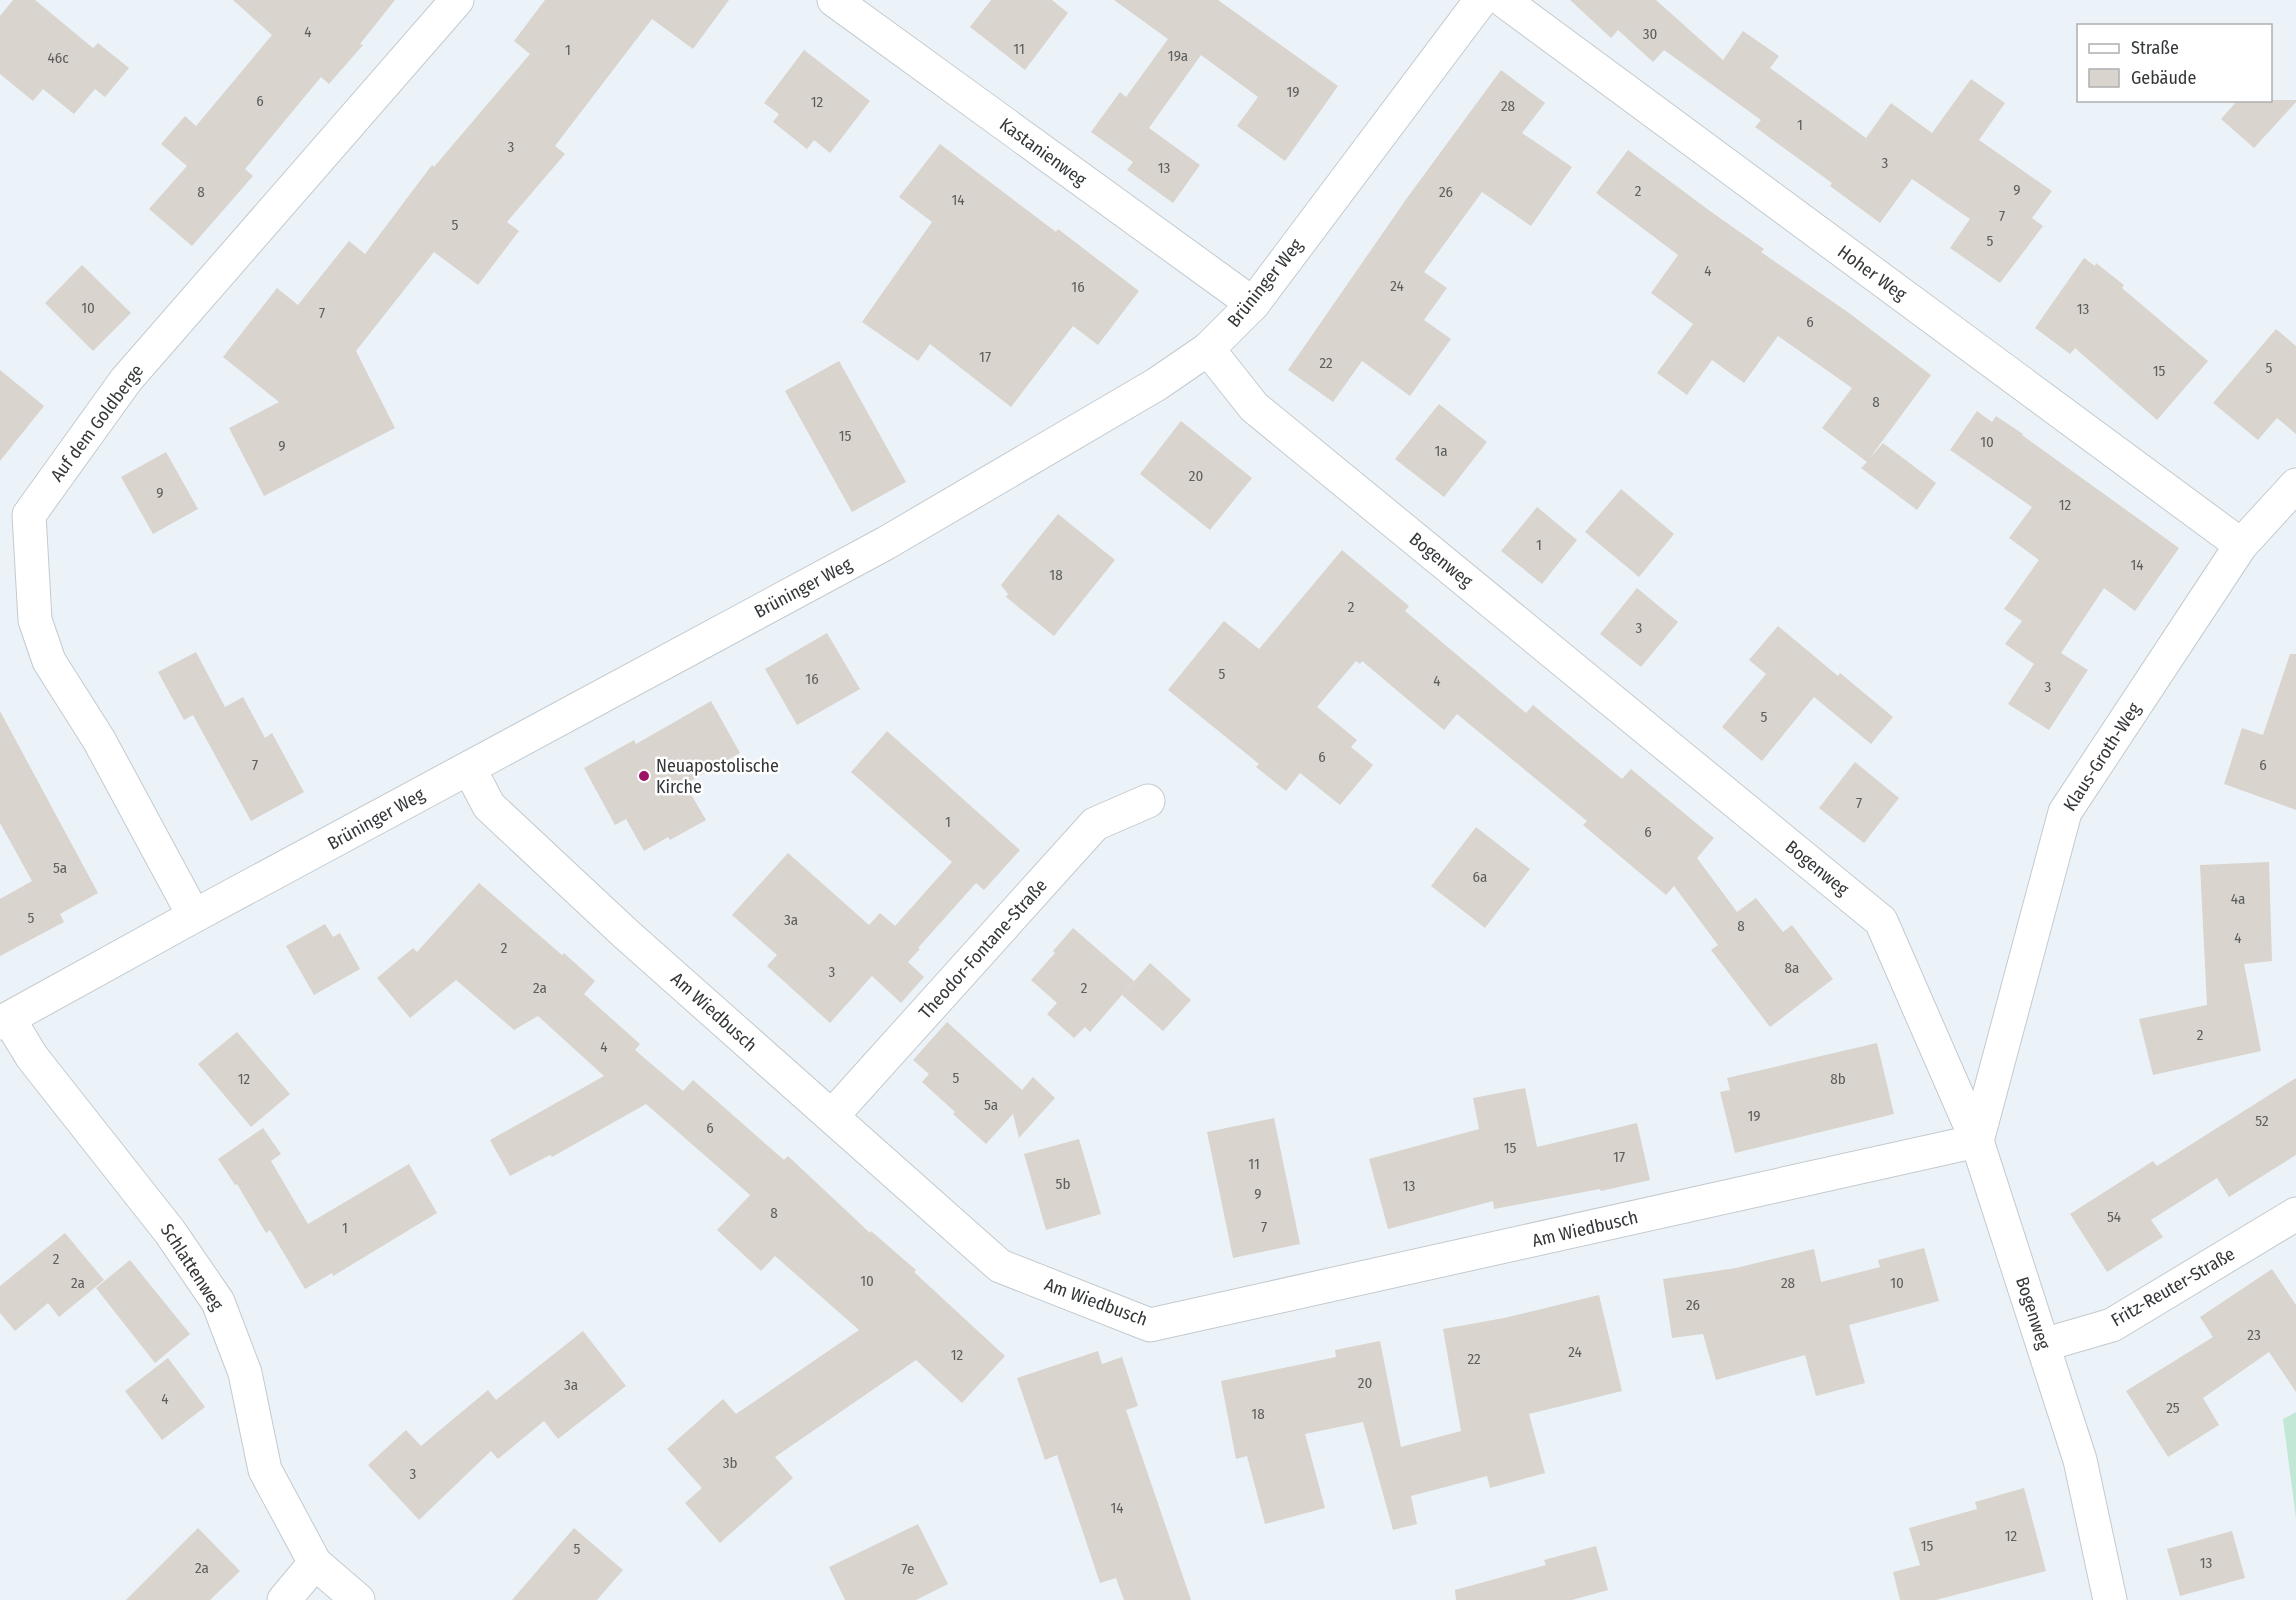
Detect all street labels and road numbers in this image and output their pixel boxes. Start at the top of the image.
street label: Kastanienweg [995,113,1091,191]
street label: Brüninger Weg [1223,234,1308,332]
street label: Hoher Weg [1833,241,1911,306]
street label: Auf dem Goldberge [46,360,148,486]
street label: Bogenweg [1405,528,1477,592]
street label: Brüninger Weg [750,553,856,623]
street label: Klaus-Groth-Weg [2059,698,2146,815]
street label: Brüninger Weg [324,783,429,855]
street label: Bogenweg [1781,836,1853,900]
street label: Theodor-Fontane-Straße [914,874,1052,1023]
street label: Am Wiedbusch [667,968,761,1056]
street label: Am Wiedbusch [1530,1206,1640,1252]
street label: Schlattenweg [156,1220,228,1315]
street label: Fritz-Reuter-Straße [2107,1243,2239,1331]
street label: Am Wiedbusch [1042,1273,1150,1331]
street label: Bogenweg [2011,1274,2055,1353]

